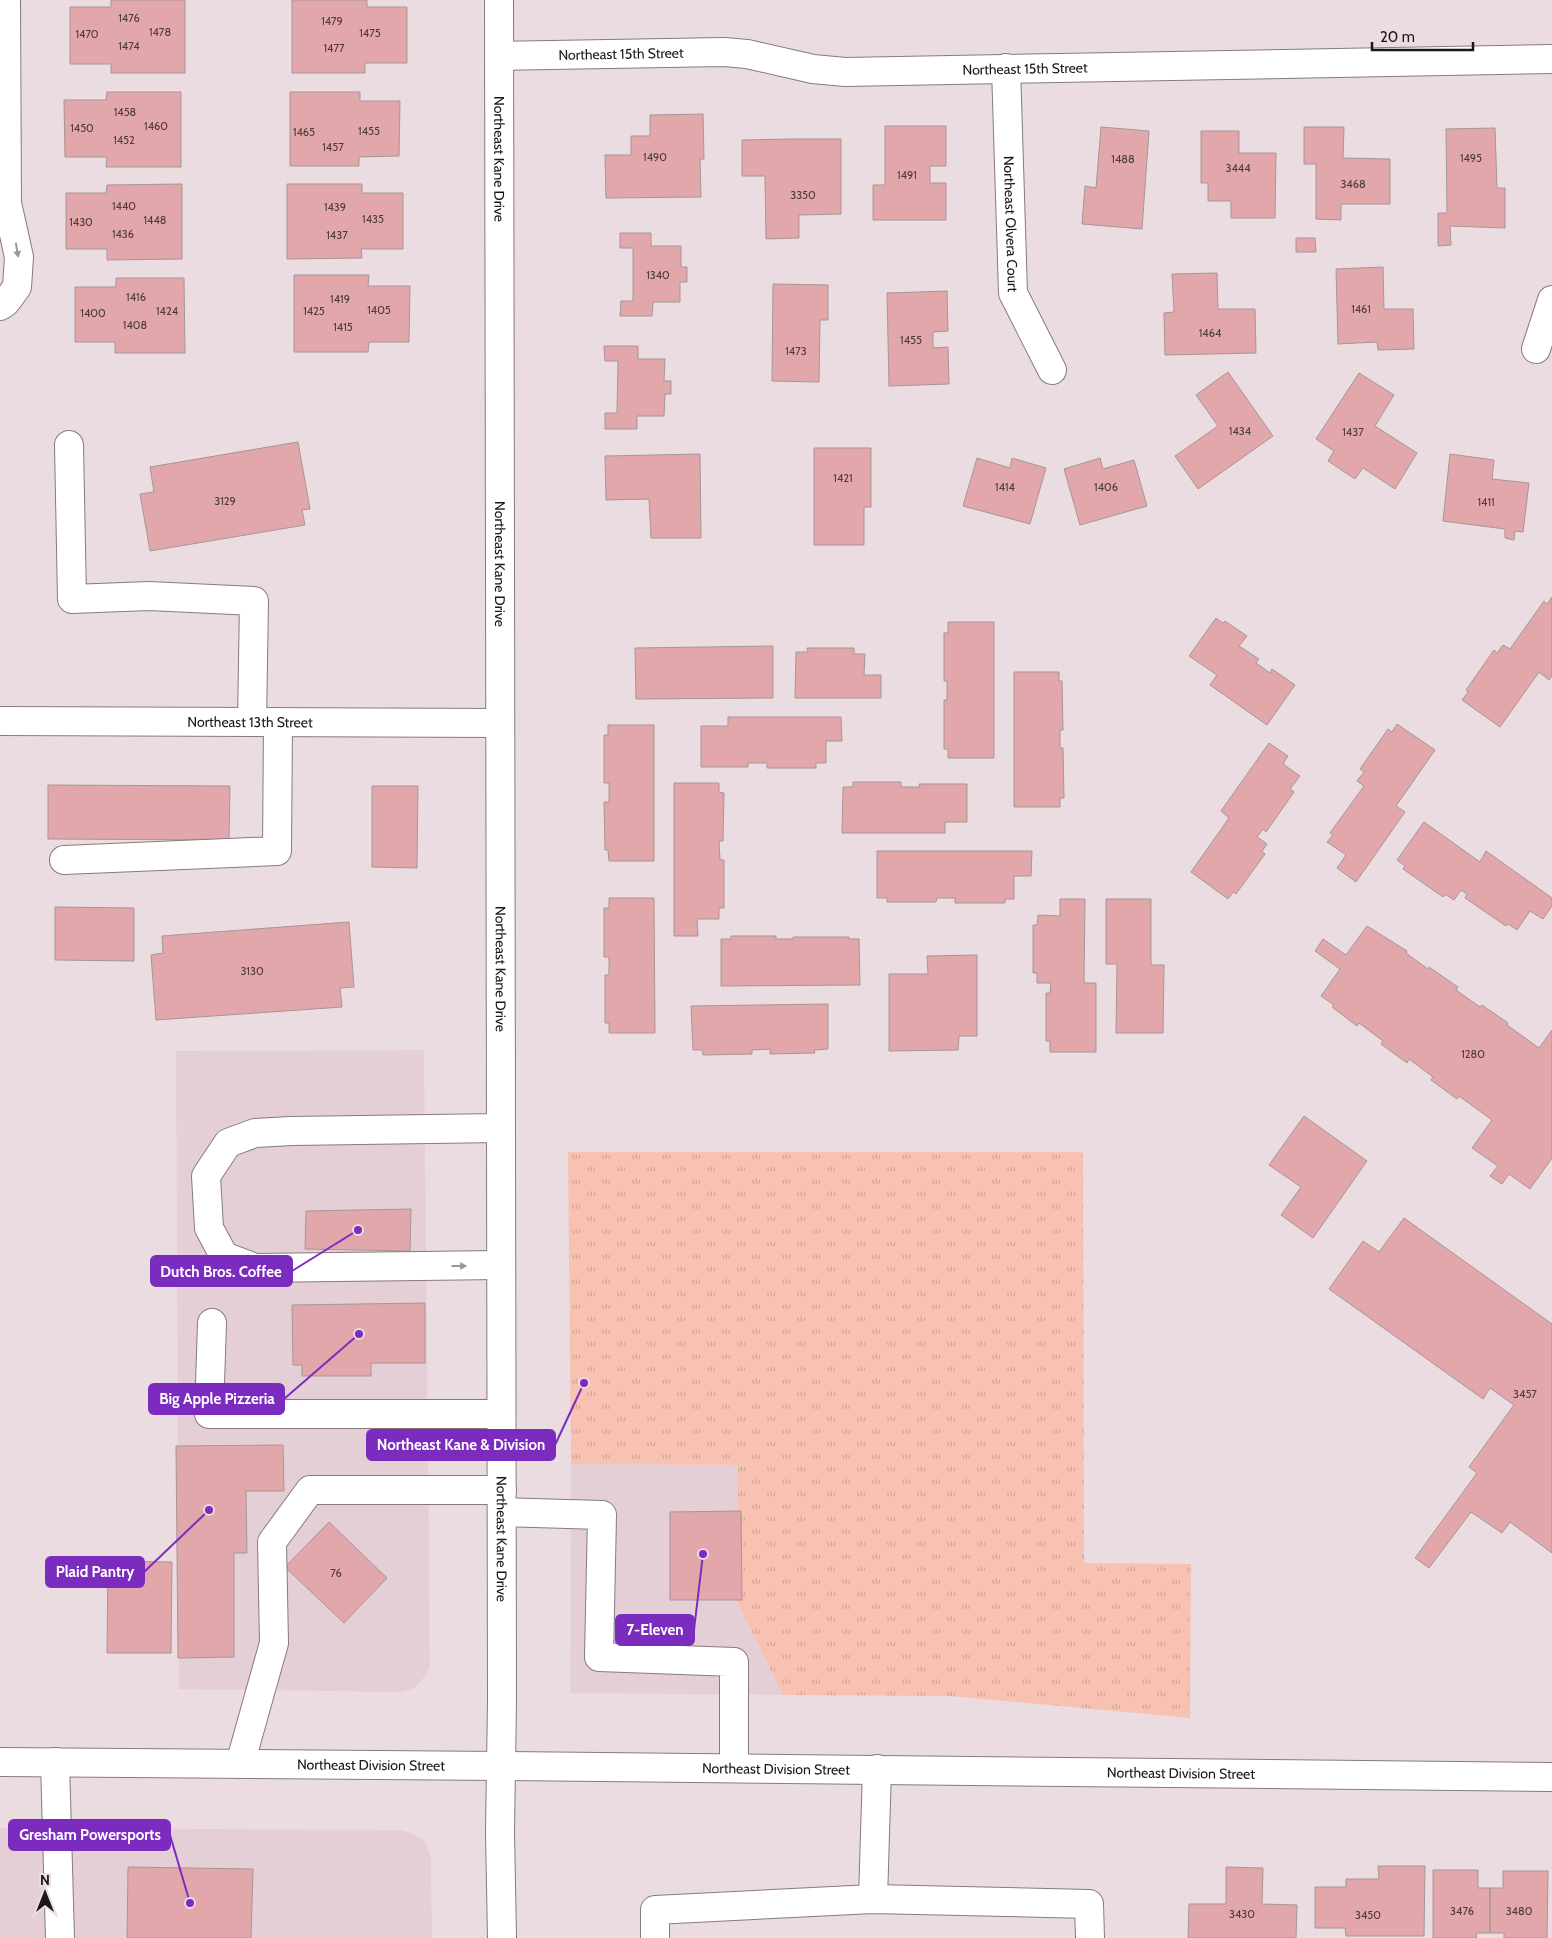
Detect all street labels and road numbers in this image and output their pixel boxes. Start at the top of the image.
street label: Northeast 15th Street [558,44,684,64]
street label: Northeast 15th Street [962,59,1088,79]
street label: Northeast Kane Drive [490,96,508,222]
street label: Northeast Olvera Court [1000,155,1022,293]
street label: Northeast Kane Drive [491,501,509,627]
street label: Northeast 13th Street [187,713,313,731]
street label: Northeast Kane Drive [492,906,510,1032]
street label: Northeast Kane Drive [493,1476,511,1602]
street label: Northeast Division Street [297,1755,445,1775]
street label: Northeast Division Street [702,1759,850,1779]
street label: Northeast Division Street [1107,1763,1255,1783]

